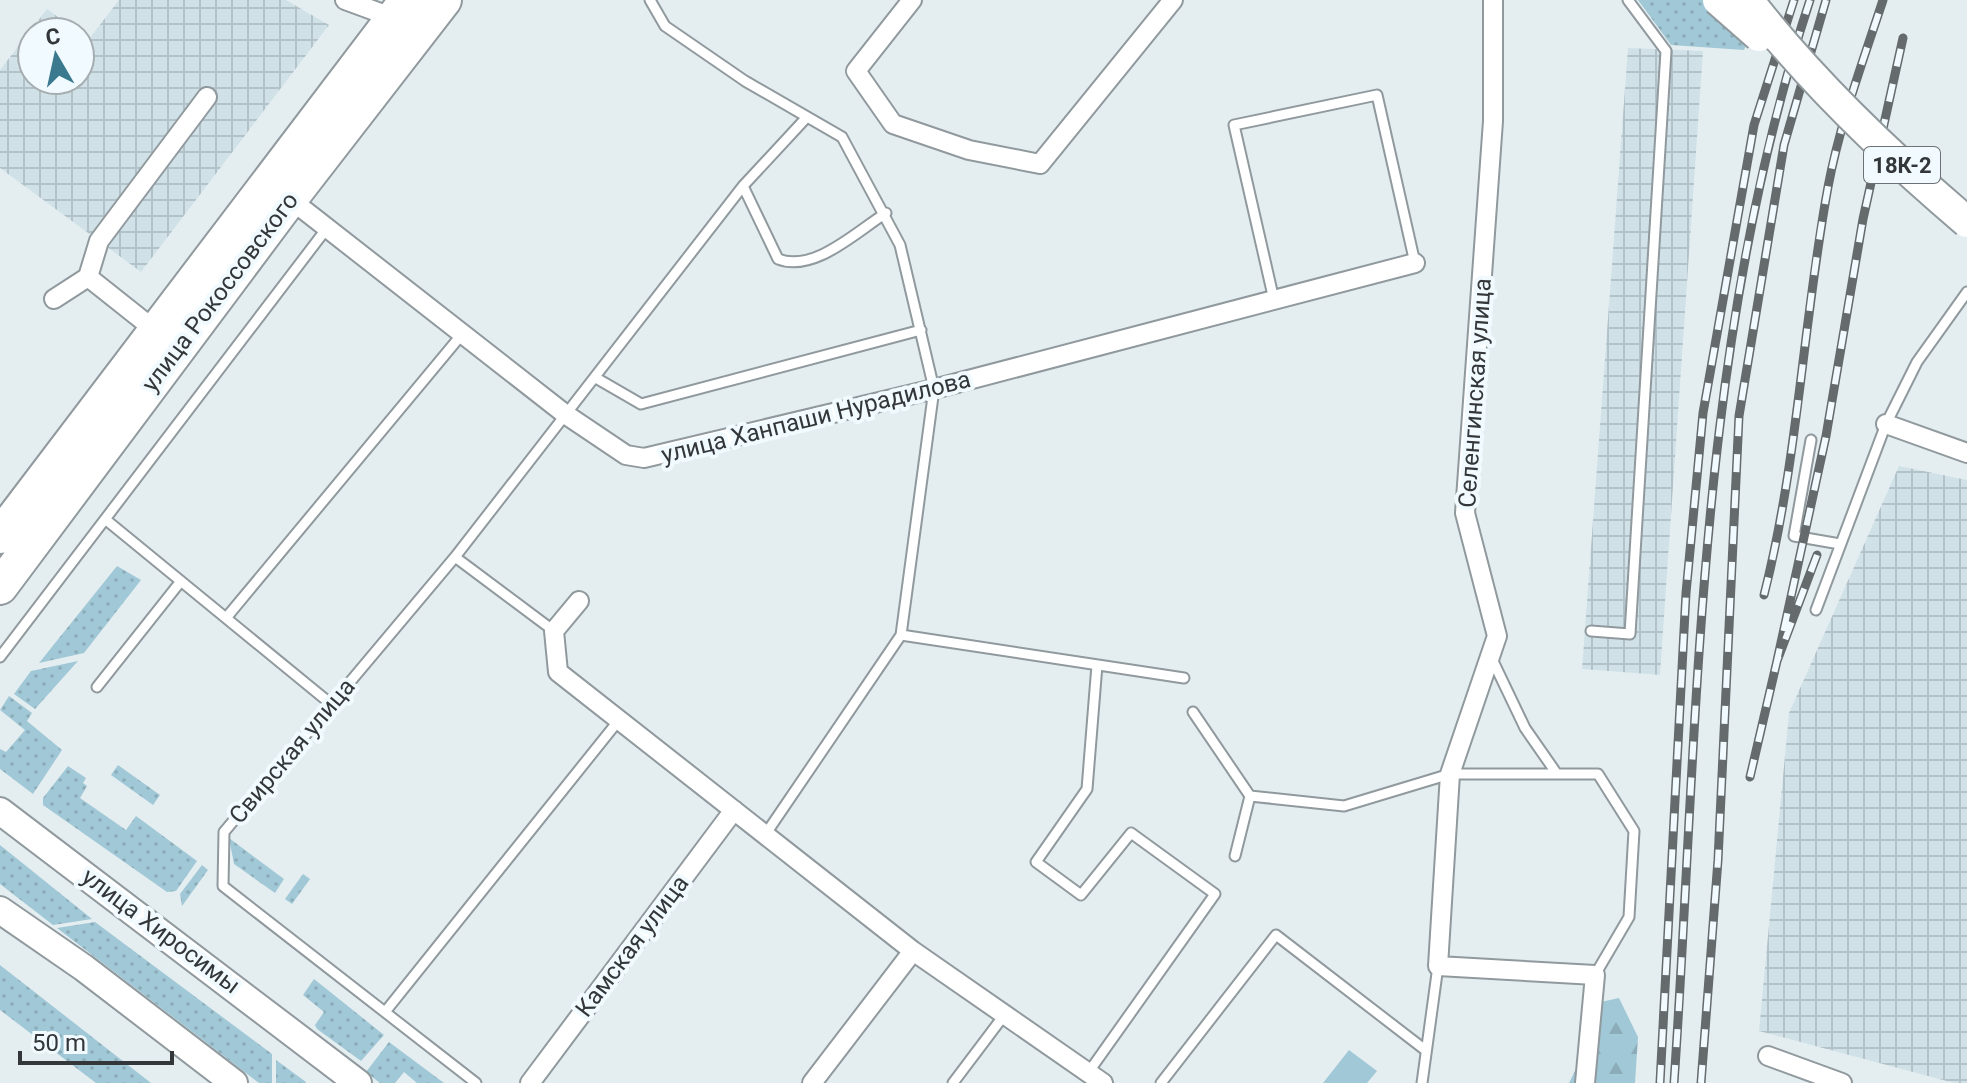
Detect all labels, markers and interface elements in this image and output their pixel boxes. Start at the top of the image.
north arrow [16,16,96,96]
text: С [44,23,62,50]
road number: 18К-2 [1864,147,1940,183]
street label: улица Рокоссовского [136,187,304,397]
street label: Селенгинская улица [1453,277,1497,509]
street label: улица Ханпаши Нурадилова [659,365,973,469]
street label: Свирская улица [223,673,361,829]
street label: улица Хиросимы [76,862,246,1000]
street label: Камская улица [570,870,694,1022]
scale bar [20,1015,172,1065]
text: 50 m [32,1029,86,1057]

